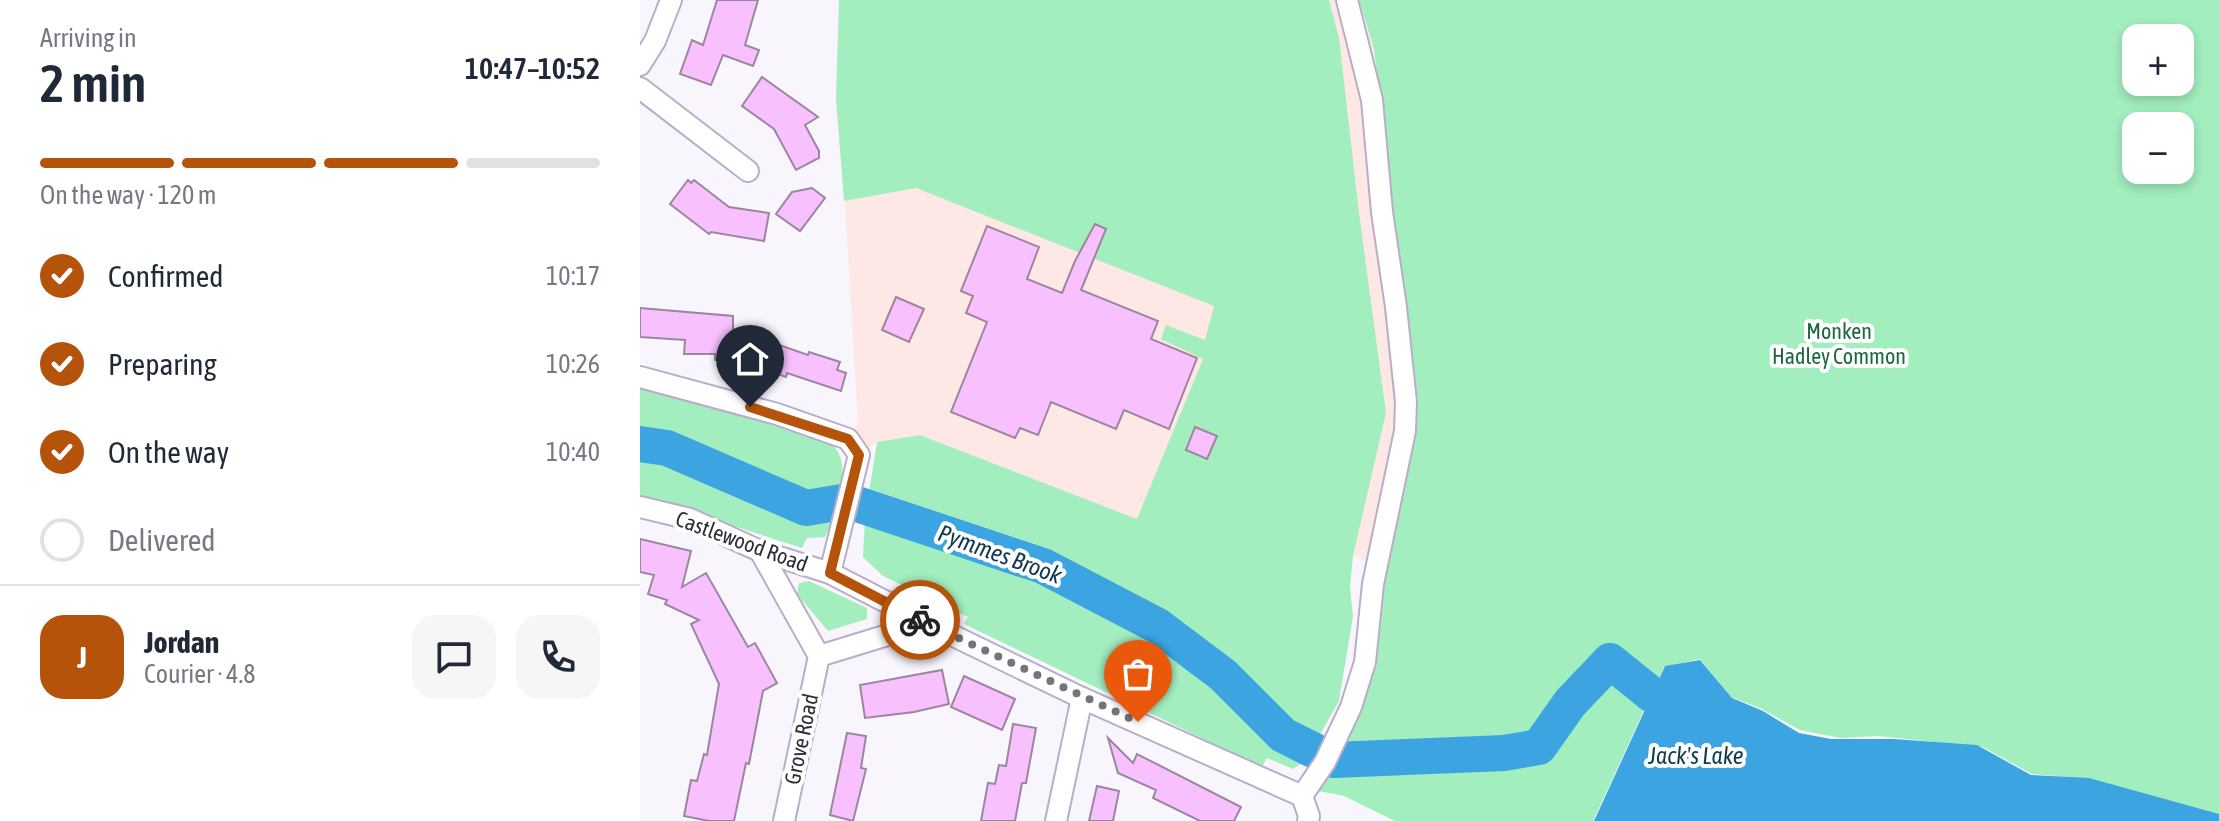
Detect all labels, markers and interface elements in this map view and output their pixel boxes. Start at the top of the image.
text: Arriving in [40,23,137,53]
map controls [2122,24,2194,184]
button: + [2122,24,2194,96]
text: 10:47–10:52 [465,51,600,85]
text: 2 min [40,53,146,113]
button: − [2122,112,2194,184]
text: On the way · 120 m [40,180,217,210]
icon: check [40,254,84,298]
text: Confirmed [108,259,223,293]
text: 10:17 [546,261,600,291]
park label: Monken Hadley Common [1772,318,1906,369]
pin [716,325,784,407]
icon: home [728,337,772,381]
icon: check [40,342,84,386]
text: Preparing [108,347,217,381]
text: 10:26 [546,349,600,379]
icon: check [40,430,84,474]
text: On the way [108,435,229,469]
text: 10:40 [546,437,600,467]
street label: Castlewood Road [672,505,812,577]
water label: Pymmes Brook [934,519,1066,589]
text: Delivered [108,523,216,557]
courier [880,580,960,660]
icon: bike [898,598,942,642]
button: chat [412,615,496,699]
button: phone [516,615,600,699]
text: Jordan [144,625,219,659]
text: J [77,640,87,674]
pin [1104,640,1172,722]
icon: bag [1116,652,1160,696]
text: Courier · 4.8 [144,659,255,689]
street label: Grove Road [779,691,823,787]
water label: Jack's Lake [1647,742,1744,769]

